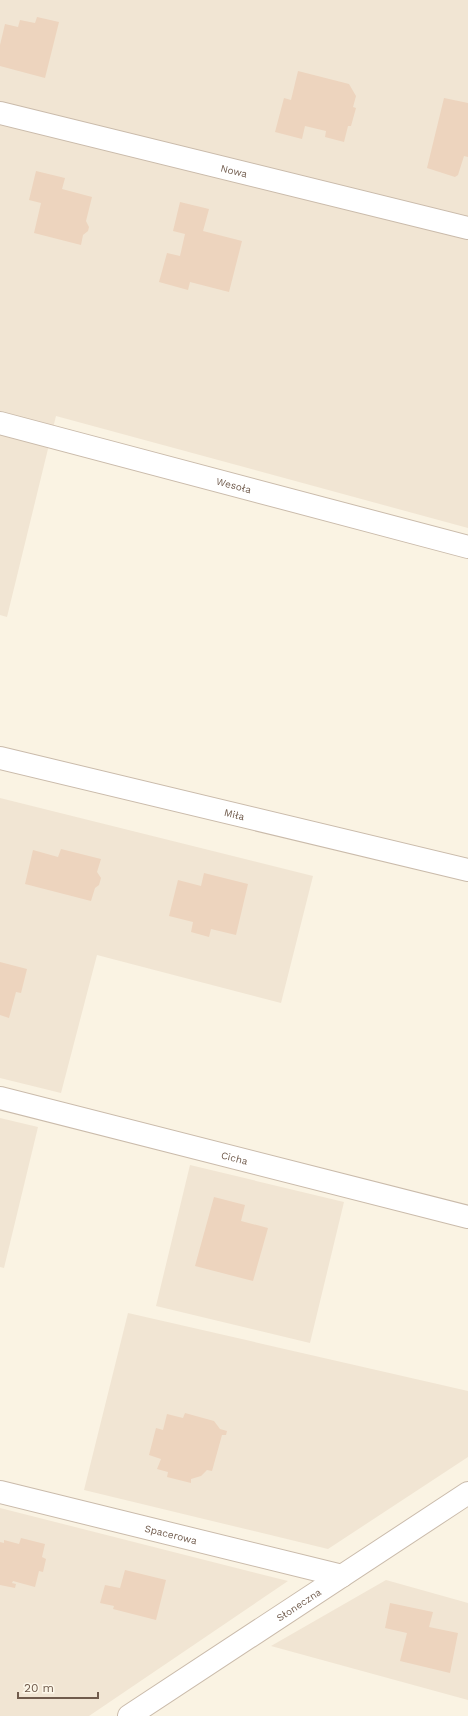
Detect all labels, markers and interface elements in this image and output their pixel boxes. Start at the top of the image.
street label: Nowa [219,162,249,180]
street label: Wesoła [215,476,253,495]
street label: Miła [223,807,246,822]
street label: Cicha [220,1149,249,1167]
street label: Spacerowa [144,1523,198,1546]
street label: Słoneczna [275,1586,323,1623]
scale bar [18,1674,98,1700]
text: 20 m [24,1681,54,1695]

